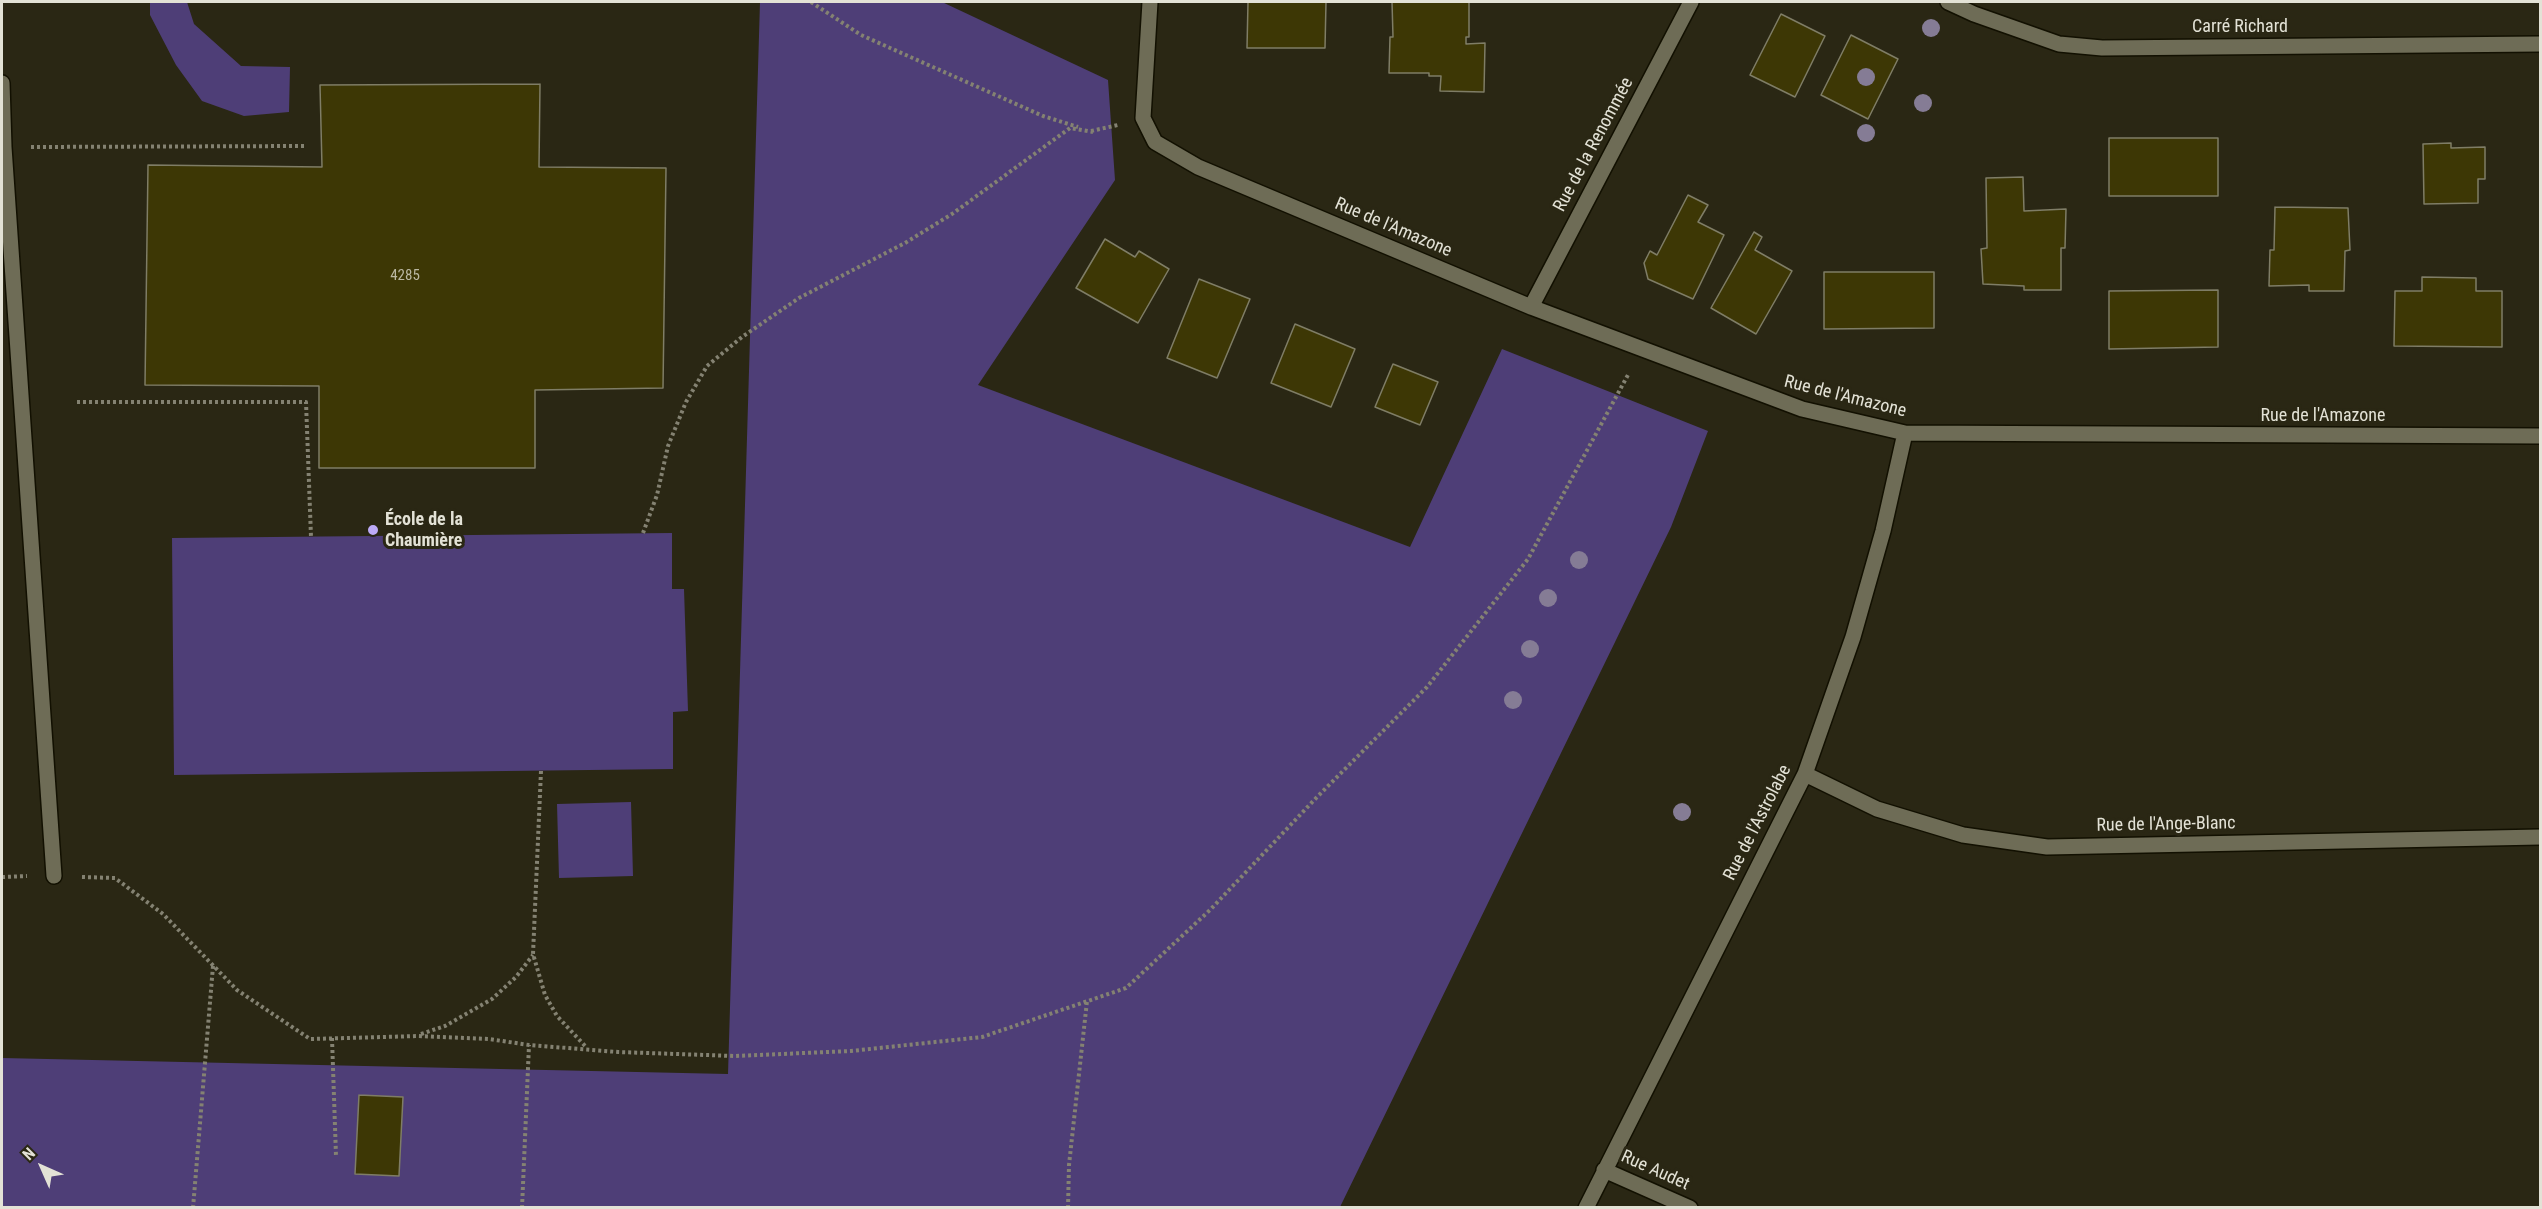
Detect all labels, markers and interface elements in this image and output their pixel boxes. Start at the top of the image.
street label: Carré Richard [2192,16,2288,38]
street label: Rue de la Renommée [1550,74,1638,216]
street label: Rue de l'Amazone [1331,194,1455,262]
house number: 4285 [390,267,420,285]
street label: Rue de l'Amazone [1782,371,1908,423]
street label: Rue de l'Amazone [2260,405,2386,427]
place label: École de la Chaumière [385,509,463,552]
marker: École de la Chaumière [366,523,380,537]
street label: Rue de l'Astrolabe [1720,762,1796,884]
street label: Rue de l'Ange-Blanc [2096,813,2236,837]
north arrow [12,1137,72,1197]
text: N [19,1144,39,1164]
street label: Rue Audet [1617,1146,1693,1196]

